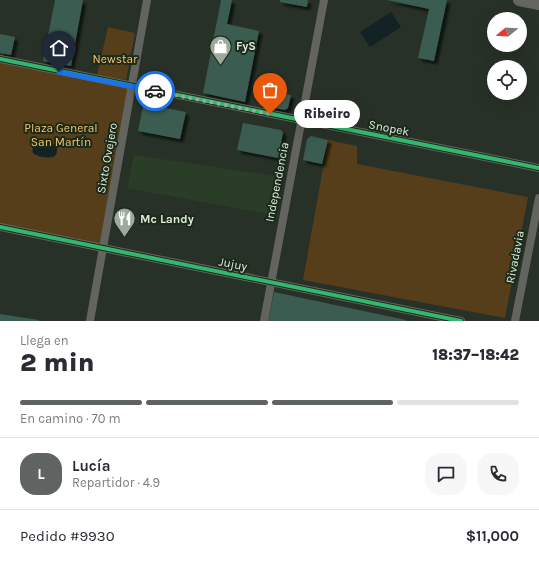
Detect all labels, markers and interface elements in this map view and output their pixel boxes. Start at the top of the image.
north arrow [487,12,527,52]
map controls [487,12,527,100]
pin [42,31,76,72]
shop icon: FyS [207,33,233,66]
icon: home [48,37,70,59]
place label: FyS [236,39,256,53]
park label: Newstar [93,52,138,66]
button: locate [487,60,527,100]
courier [135,71,175,111]
pin [253,73,287,114]
icon: bag [259,79,281,101]
icon: car [144,80,166,102]
callout: Ribeiro [294,100,360,128]
text: Ribeiro [304,106,350,121]
street label: Snopek [368,117,411,139]
park label: Plaza General San Martín [24,121,98,149]
street label: Sixto Ovejero [94,122,120,194]
street label: Independencia [262,141,292,223]
restaurant icon: Mc Landy [112,206,138,239]
place label: Mc Landy [140,212,194,226]
street label: Rivadavia [503,229,527,285]
street label: Jujuy [218,254,249,274]
text: Llega en [20,333,69,348]
text: 18:37–18:42 [432,346,519,364]
text: 2 min [20,347,95,378]
text: En camino · 70 m [20,411,121,426]
button: chat [425,453,467,495]
button: phone [477,453,519,495]
text: Lucía [72,457,110,475]
text: L [37,465,45,483]
text: Repartidor · 4.9 [72,475,160,490]
text: Pedido #9930 [20,527,115,545]
text: $11,000 [466,527,519,545]

